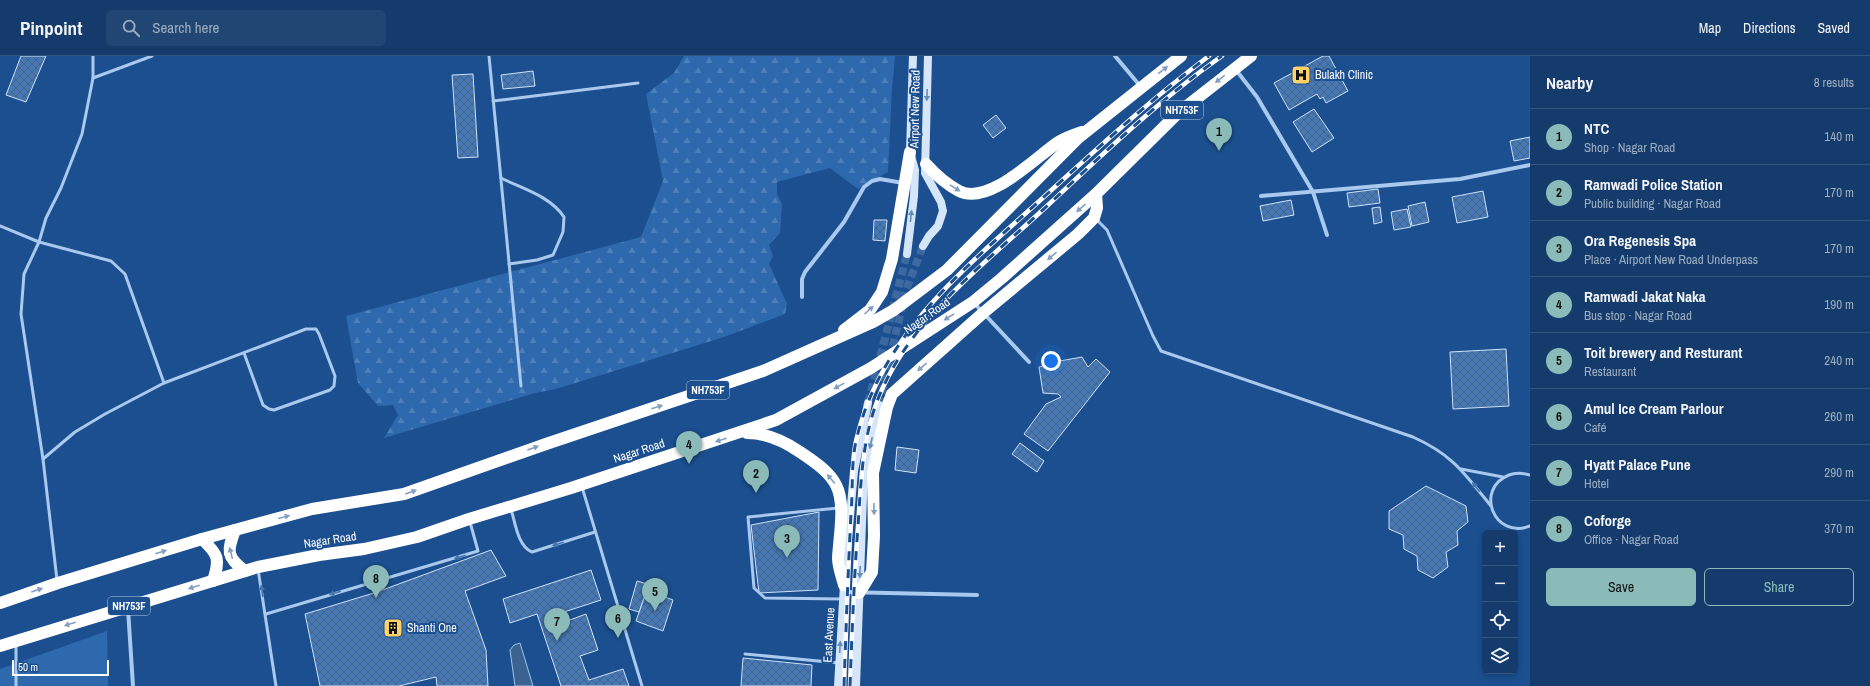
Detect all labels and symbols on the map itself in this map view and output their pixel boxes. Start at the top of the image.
hospital icon: Bulakh Clinic [1290,64,1312,86]
one-way arrow [1158,66,1169,74]
place label: Bulakh Clinic [1315,67,1373,83]
street label: Airport New Road [906,70,924,149]
one-way arrow [1214,75,1225,84]
one-way arrow [923,89,930,101]
road number: NH753F [1161,101,1203,119]
pin: 1 [1206,118,1232,151]
one-way arrow [949,185,961,192]
one-way arrow [1076,203,1086,212]
one-way arrow [908,210,915,222]
one-way arrow [1046,252,1057,260]
street label: Nagar Road [901,294,953,338]
one-way arrow [864,306,874,315]
one-way arrow [944,313,954,321]
your location [1041,351,1061,371]
one-way arrow [917,362,927,372]
road number: NH753F [687,381,729,399]
one-way arrow [833,382,844,389]
one-way arrow [651,404,663,410]
pin: 4 [676,431,702,464]
street label: Nagar Road [611,435,667,467]
one-way arrow [715,437,727,443]
one-way arrow [867,437,873,449]
one-way arrow [528,445,540,451]
pin: 2 [743,460,769,493]
one-way arrow [827,474,836,484]
one-way arrow [1471,482,1480,493]
one-way arrow [405,489,417,495]
one-way arrow [871,503,877,516]
one-way arrow [277,513,290,519]
pin: 3 [774,525,800,558]
street label: Nagar Road [303,528,357,552]
one-way arrow [552,541,564,547]
one-way arrow [227,547,233,559]
one-way arrow [155,549,167,555]
one-way arrow [454,554,466,560]
pin: 8 [363,565,389,598]
one-way arrow [856,566,863,578]
pin: 5 [642,578,668,611]
one-way arrow [188,584,200,590]
one-way arrow [259,584,265,597]
one-way arrow [31,587,43,593]
one-way arrow [329,590,341,596]
road number: NH753F [108,597,150,615]
pin: 6 [605,605,631,638]
street label: East Avenue [820,607,838,663]
pin: 7 [544,608,570,641]
building icon: Shanti One [382,617,404,639]
place label: Shanti One [407,620,457,636]
one-way arrow [63,621,75,627]
one-way arrow [837,641,844,653]
scale bar [12,658,109,677]

